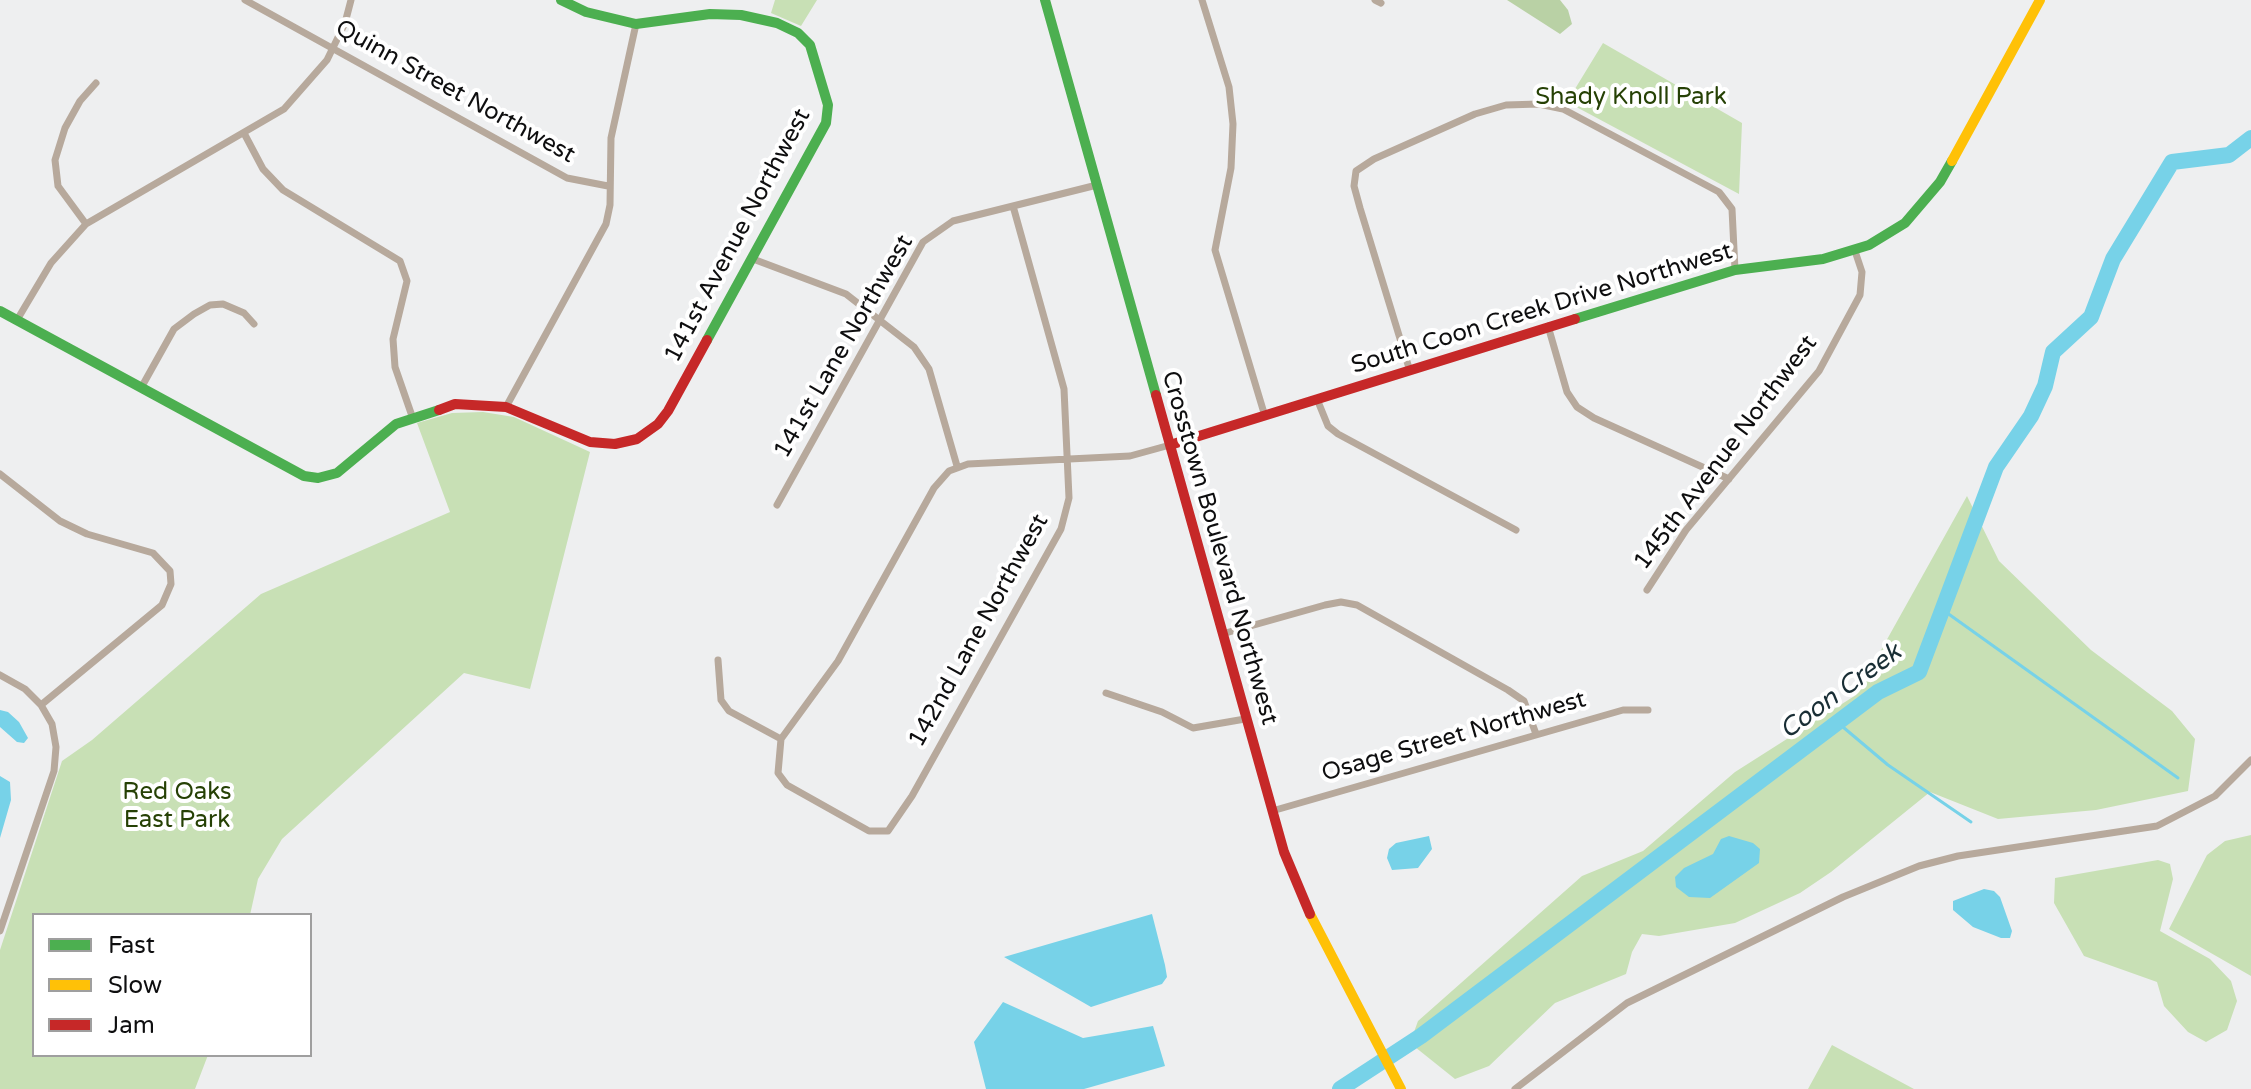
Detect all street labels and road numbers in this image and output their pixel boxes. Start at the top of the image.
street label: Quinn Street Northwest [330,14,580,170]
street label: 141st Avenue Northwest [659,104,817,368]
street label: 141st Lane Northwest [768,230,920,464]
street label: South Coon Creek Drive Northwest [1348,237,1736,381]
street label: 145th Avenue Northwest [1628,330,1824,576]
street label: Crosstown Boulevard Northwest [1155,368,1283,728]
street label: 142nd Lane Northwest [903,509,1055,753]
street label: Osage Street Northwest [1319,685,1589,789]

